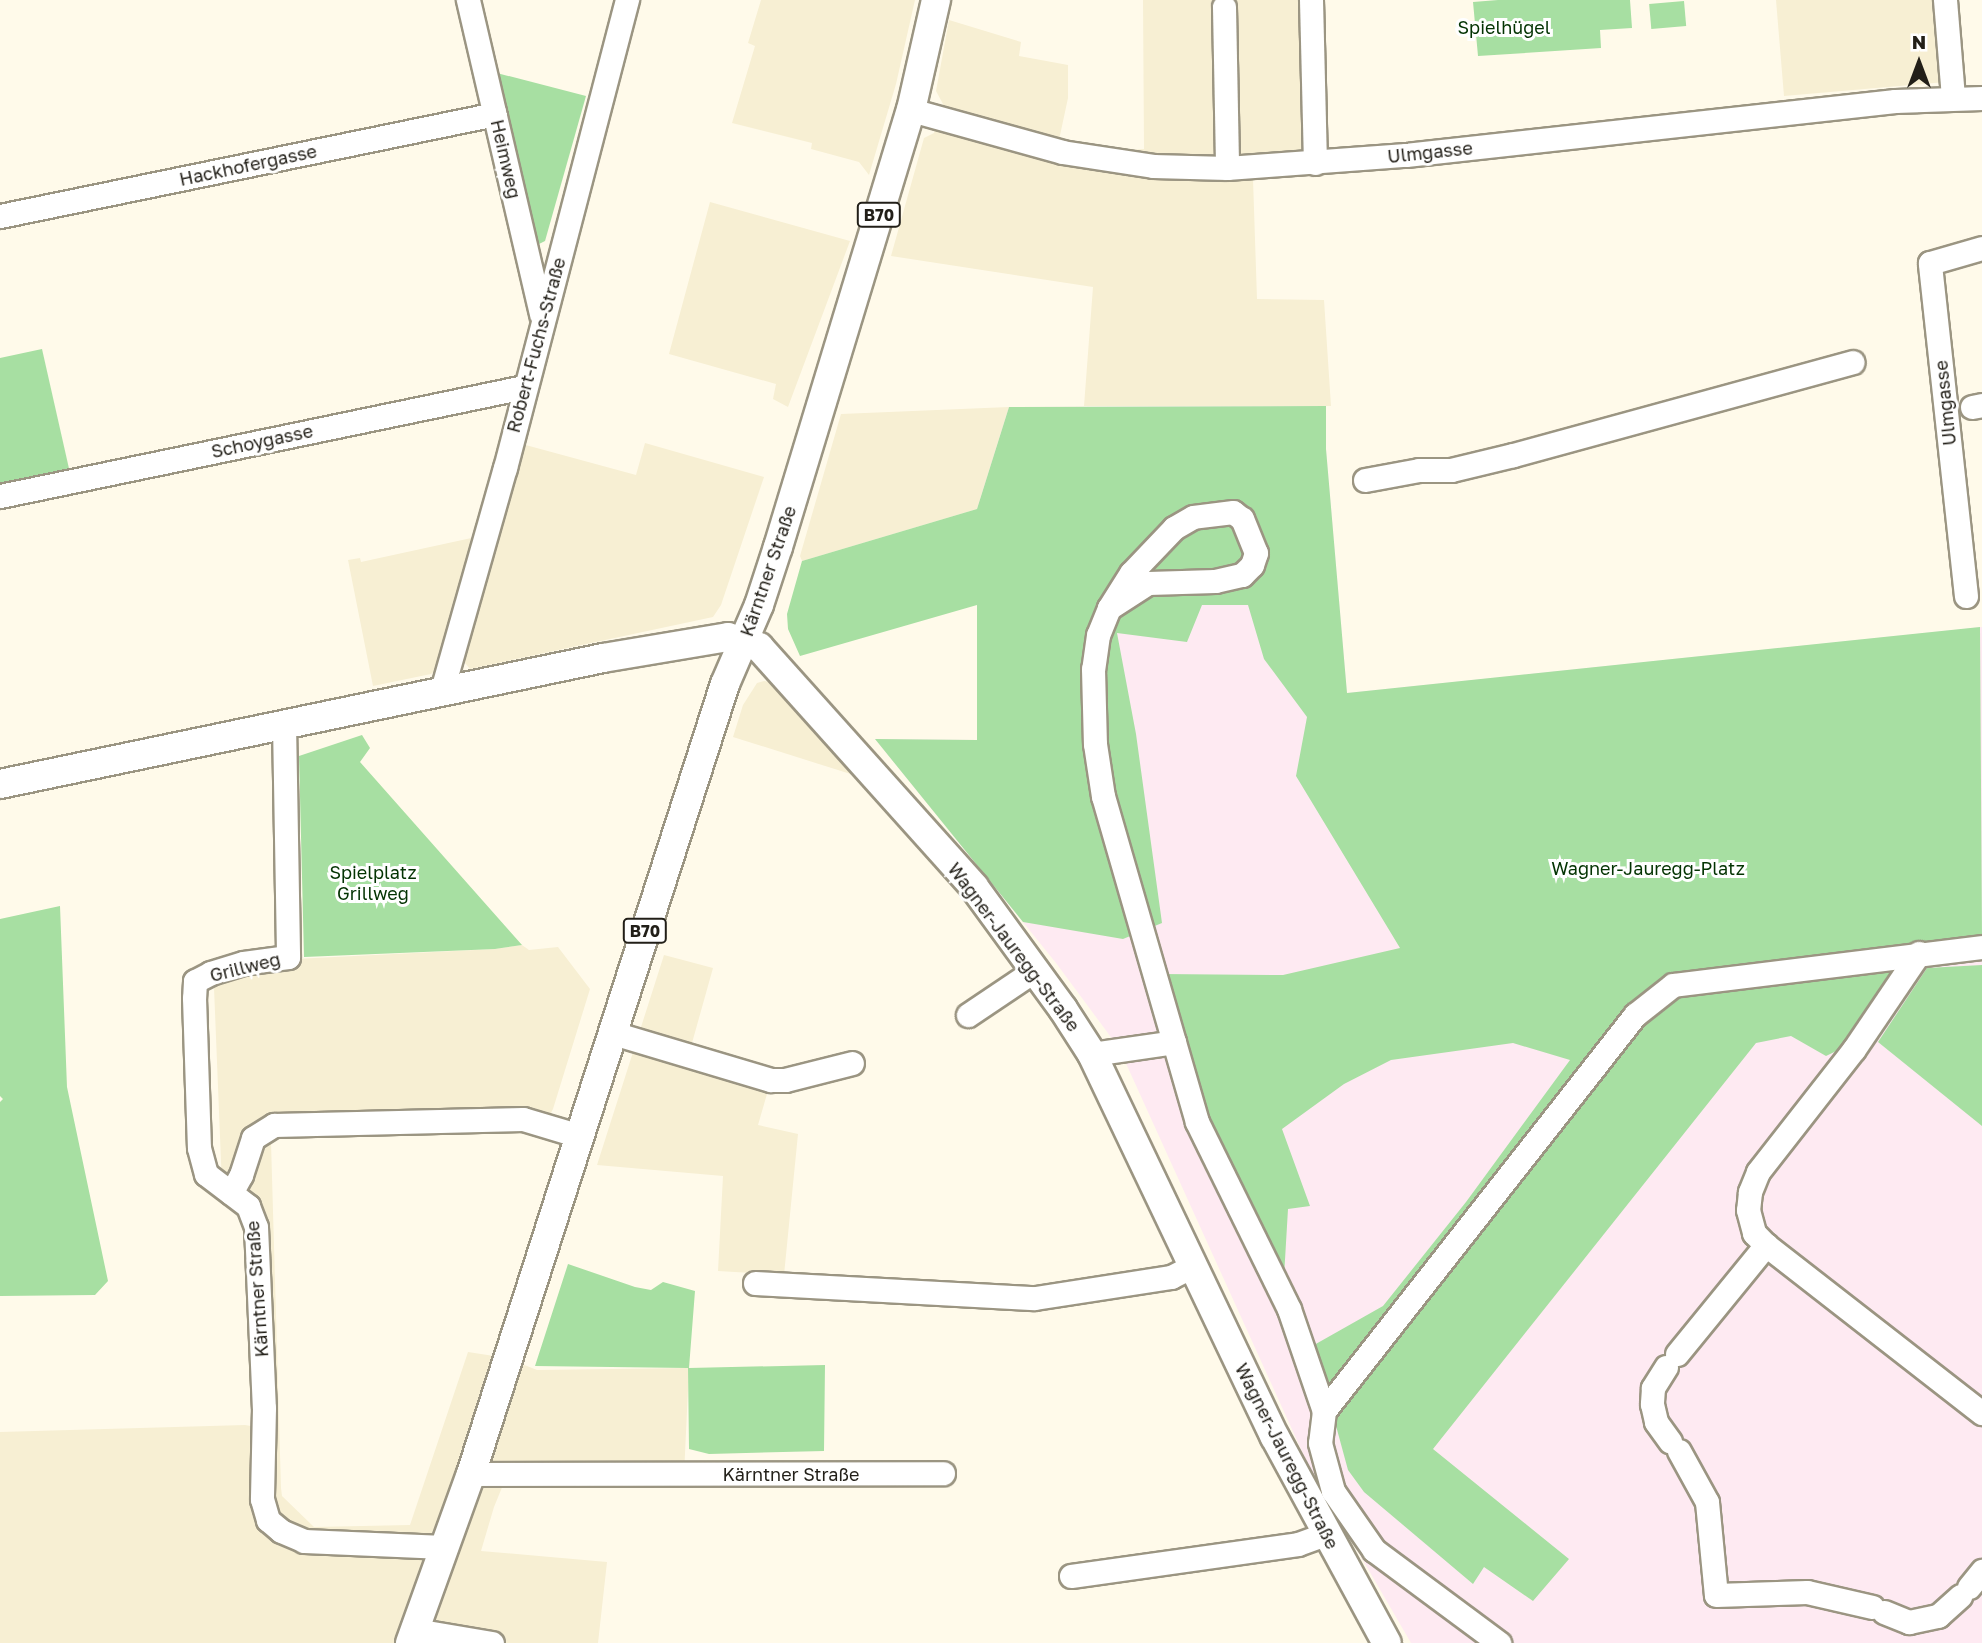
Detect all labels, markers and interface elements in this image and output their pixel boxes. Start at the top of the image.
park label: Spielhügel [1458,16,1550,38]
north arrow [1884,28,1954,98]
text: N [1912,30,1926,53]
street label: Heimweg [486,117,526,201]
street label: Ulmgasse [1386,137,1474,167]
street label: Hackhofergasse [177,140,319,190]
road number: B70 [856,202,902,228]
street label: Robert-Fuchs-Straße [502,255,570,435]
street label: Ulmgasse [1930,359,1960,447]
street label: Schoygasse [209,420,315,462]
street label: Kärntner Straße [736,503,800,639]
park label: Wagner-Jauregg-Platz [1551,857,1745,879]
street label: Wagner-Jauregg-Straße [943,858,1085,1036]
park label: Spielplatz Grillweg [329,862,417,904]
road number: B70 [622,918,668,944]
street label: Grillweg [208,948,282,986]
street label: Kärntner Straße [241,1220,273,1358]
street label: Wagner-Jauregg-Straße [1231,1359,1343,1553]
street label: Kärntner Straße [723,1463,859,1485]

